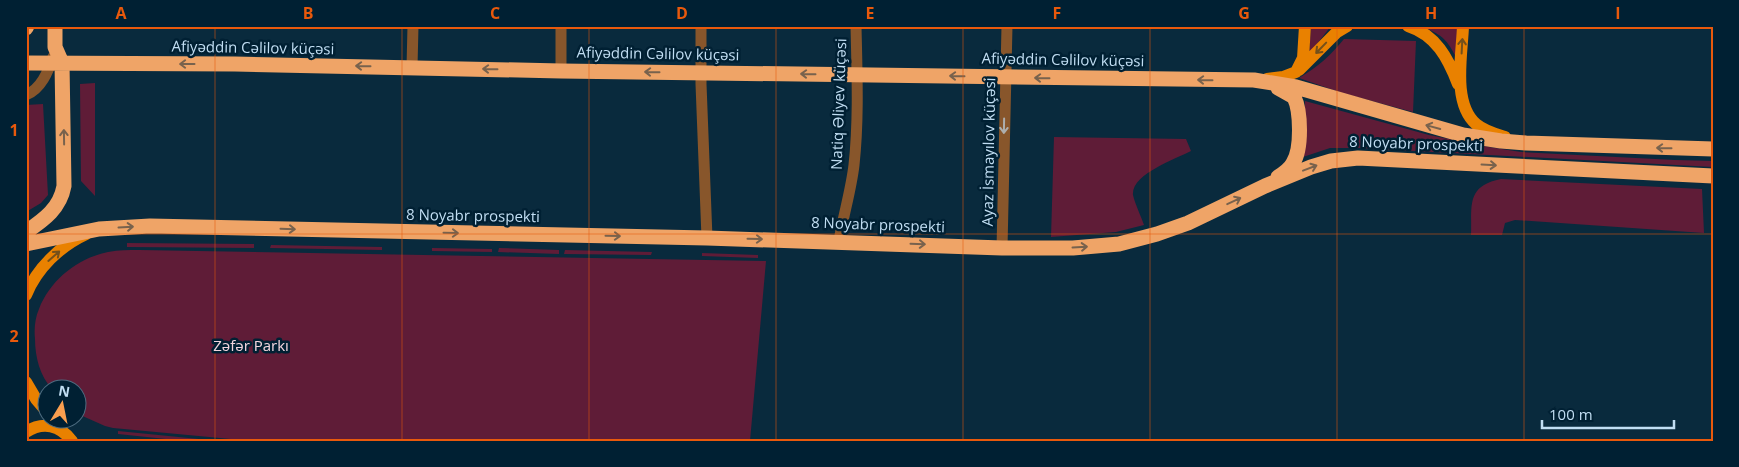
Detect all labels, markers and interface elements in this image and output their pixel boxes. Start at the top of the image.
text: A [115,2,127,24]
text: B [303,2,313,24]
text: C [490,2,500,24]
text: D [676,2,688,24]
text: E [866,2,875,24]
text: F [1053,2,1061,24]
text: G [1238,2,1250,24]
text: H [1425,2,1437,24]
text: I [1615,2,1621,24]
street label: Afiyəddin Cəlilov küçəsi [171,36,335,58]
street label: Natiq Əliyev küçəsi [826,38,850,170]
one-way arrow [1458,39,1467,55]
street label: Afiyəddin Cəlilov küçəsi [576,42,740,64]
one-way arrow [1315,42,1327,55]
street label: Afiyəddin Cəlilov küçəsi [981,48,1145,70]
one-way arrow [179,59,195,69]
one-way arrow [355,62,371,71]
one-way arrow [482,64,498,74]
one-way arrow [644,67,660,77]
one-way arrow [800,69,816,79]
one-way arrow [949,72,965,81]
one-way arrow [1035,73,1051,83]
one-way arrow [1197,75,1213,84]
street label: Ayaz İsmayılov küçəsi [977,77,999,227]
one-way arrow [1000,118,1009,134]
text: 1 [9,119,19,141]
one-way arrow [1426,122,1442,131]
one-way arrow [59,129,69,146]
street label: 8 Noyabr prospekti [1349,131,1483,155]
one-way arrow [1656,143,1672,152]
one-way arrow [1480,160,1496,169]
one-way arrow [1302,163,1317,172]
one-way arrow [1226,195,1241,205]
street label: 8 Noyabr prospekti [406,204,540,226]
street label: 8 Noyabr prospekti [811,212,945,236]
one-way arrow [118,222,134,231]
one-way arrow [280,224,296,234]
one-way arrow [442,228,458,238]
one-way arrow [604,231,621,241]
one-way arrow [747,234,763,244]
one-way arrow [910,240,926,249]
one-way arrow [1072,243,1088,252]
one-way arrow [48,250,61,261]
text: 2 [9,325,19,347]
park label: Zəfər Parkı [213,335,289,355]
north arrow [38,380,88,430]
text: N [57,380,72,401]
scale bar [1542,397,1674,429]
text: 100 m [1549,404,1593,424]

